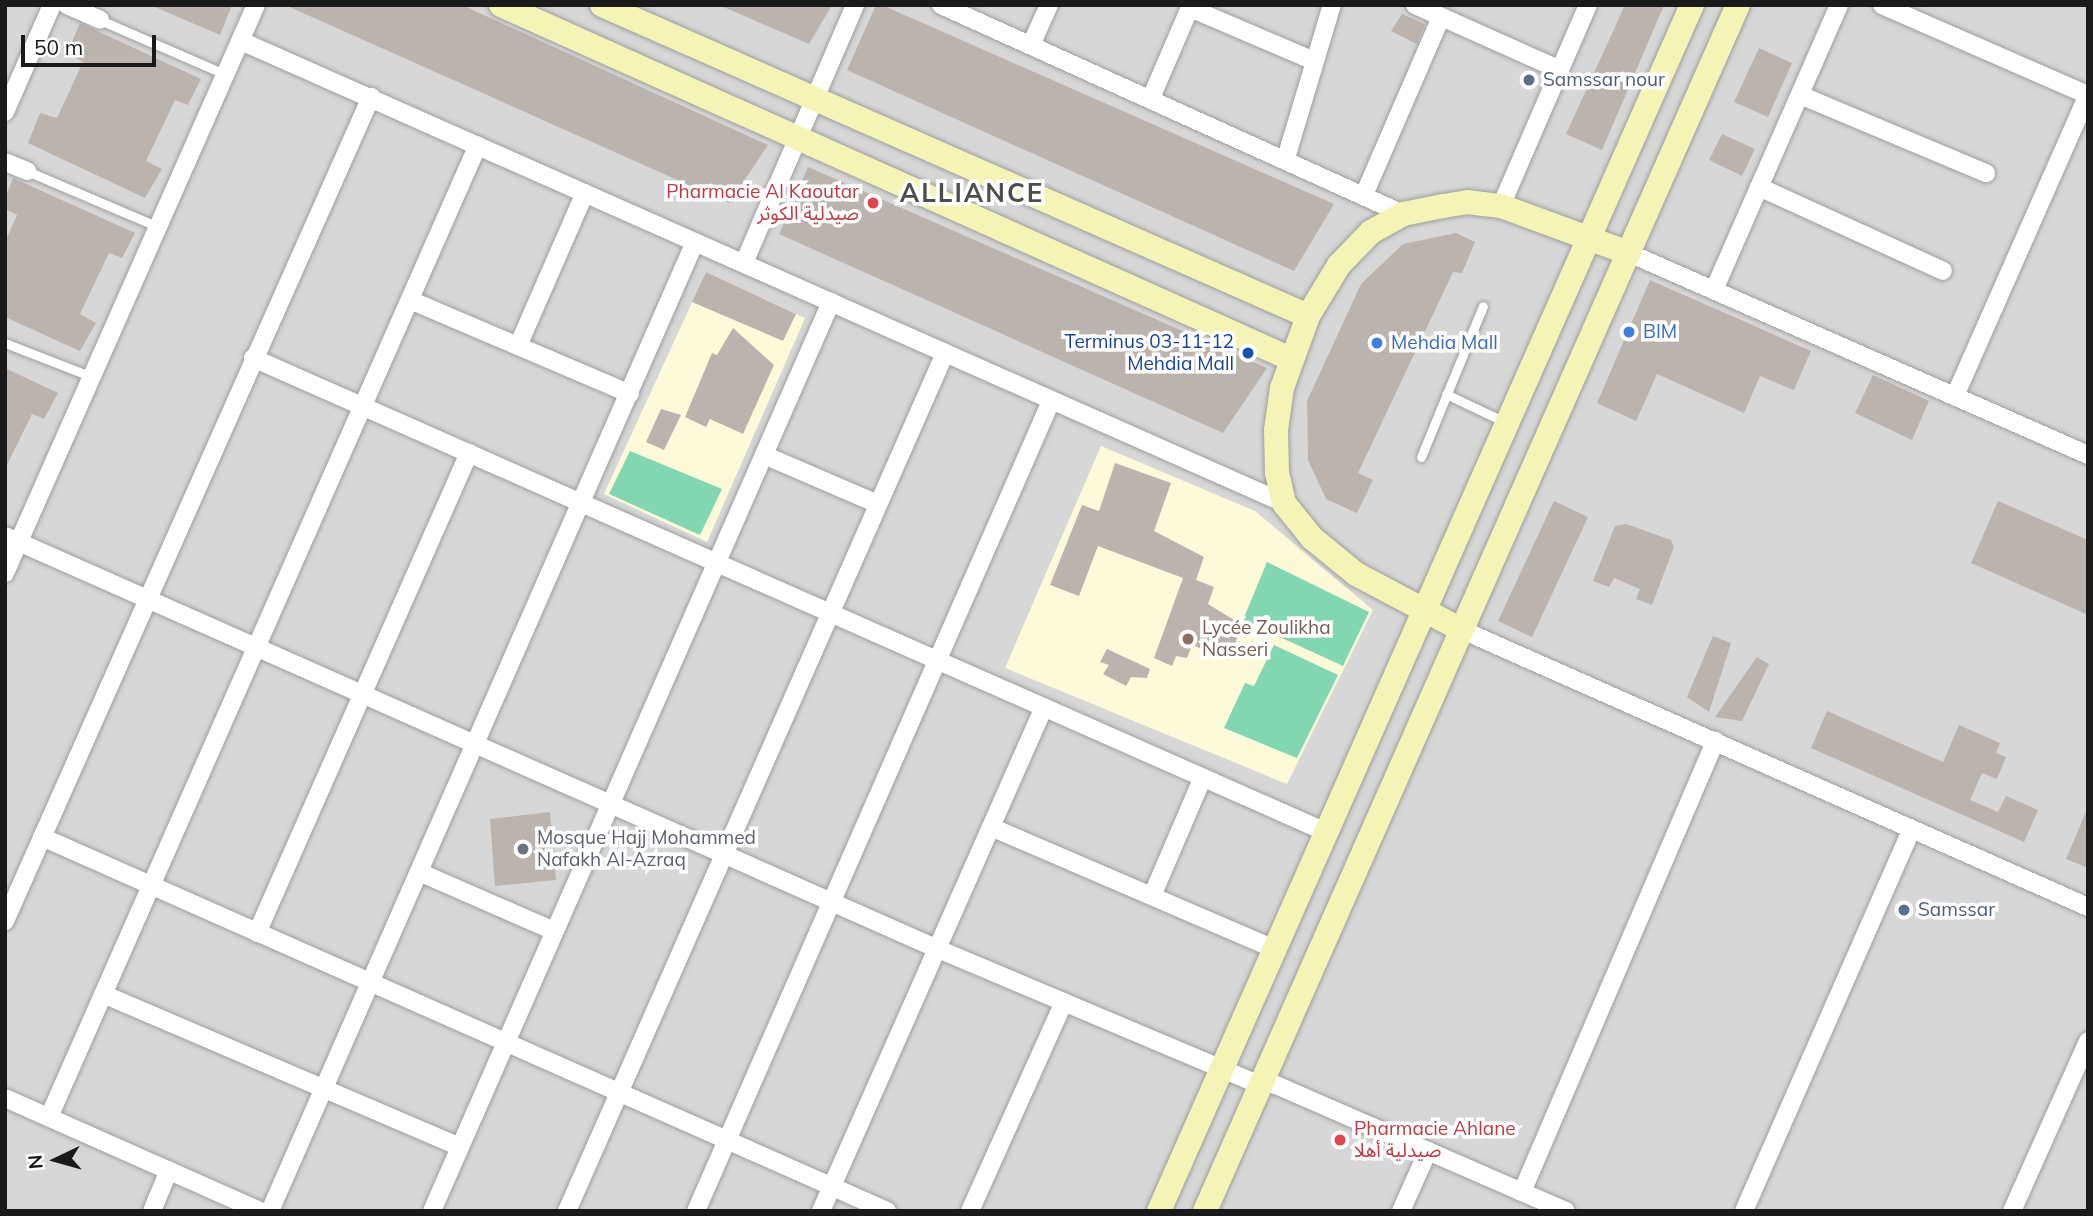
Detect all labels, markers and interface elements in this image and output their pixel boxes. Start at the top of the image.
scale bar [24,21,159,65]
text: 50 m [34,34,83,60]
place label: Samssar nour [1543,69,1665,91]
marker: Samssar nour [1521,72,1537,88]
district label: ALLIANCE [901,177,1043,209]
place label: Pharmacie Al Kaoutar صيدلية الكوثر [666,181,859,225]
marker: Pharmacie Al Kaoutar صيدلية الكوثر [865,195,881,211]
place label: BIM [1643,321,1677,343]
marker: BIM [1621,324,1637,340]
place label: Terminus 03-11-12 Mehdia Mall [1064,331,1234,375]
place label: Mehdia Mall [1391,332,1498,354]
marker: Mehdia Mall [1369,335,1385,351]
marker: Terminus 03-11-12 Mehdia Mall [1240,345,1256,361]
place label: Lycée Zoulikha Nasseri [1202,617,1331,661]
marker: Lycée Zoulikha Nasseri [1180,631,1196,647]
place label: Mosque Hajj Mohammed Nafakh Al-Azraq [537,827,756,871]
marker: Mosque Hajj Mohammed Nafakh Al-Azraq [515,841,531,857]
place label: Samssar [1918,899,1995,921]
marker: Samssar [1896,902,1912,918]
place label: Pharmacie Ahlane صيدلية أهلا [1354,1118,1516,1162]
north arrow [21,1125,91,1195]
marker: Pharmacie Ahlane صيدلية أهلا [1332,1132,1348,1148]
text: N [23,1154,48,1170]

